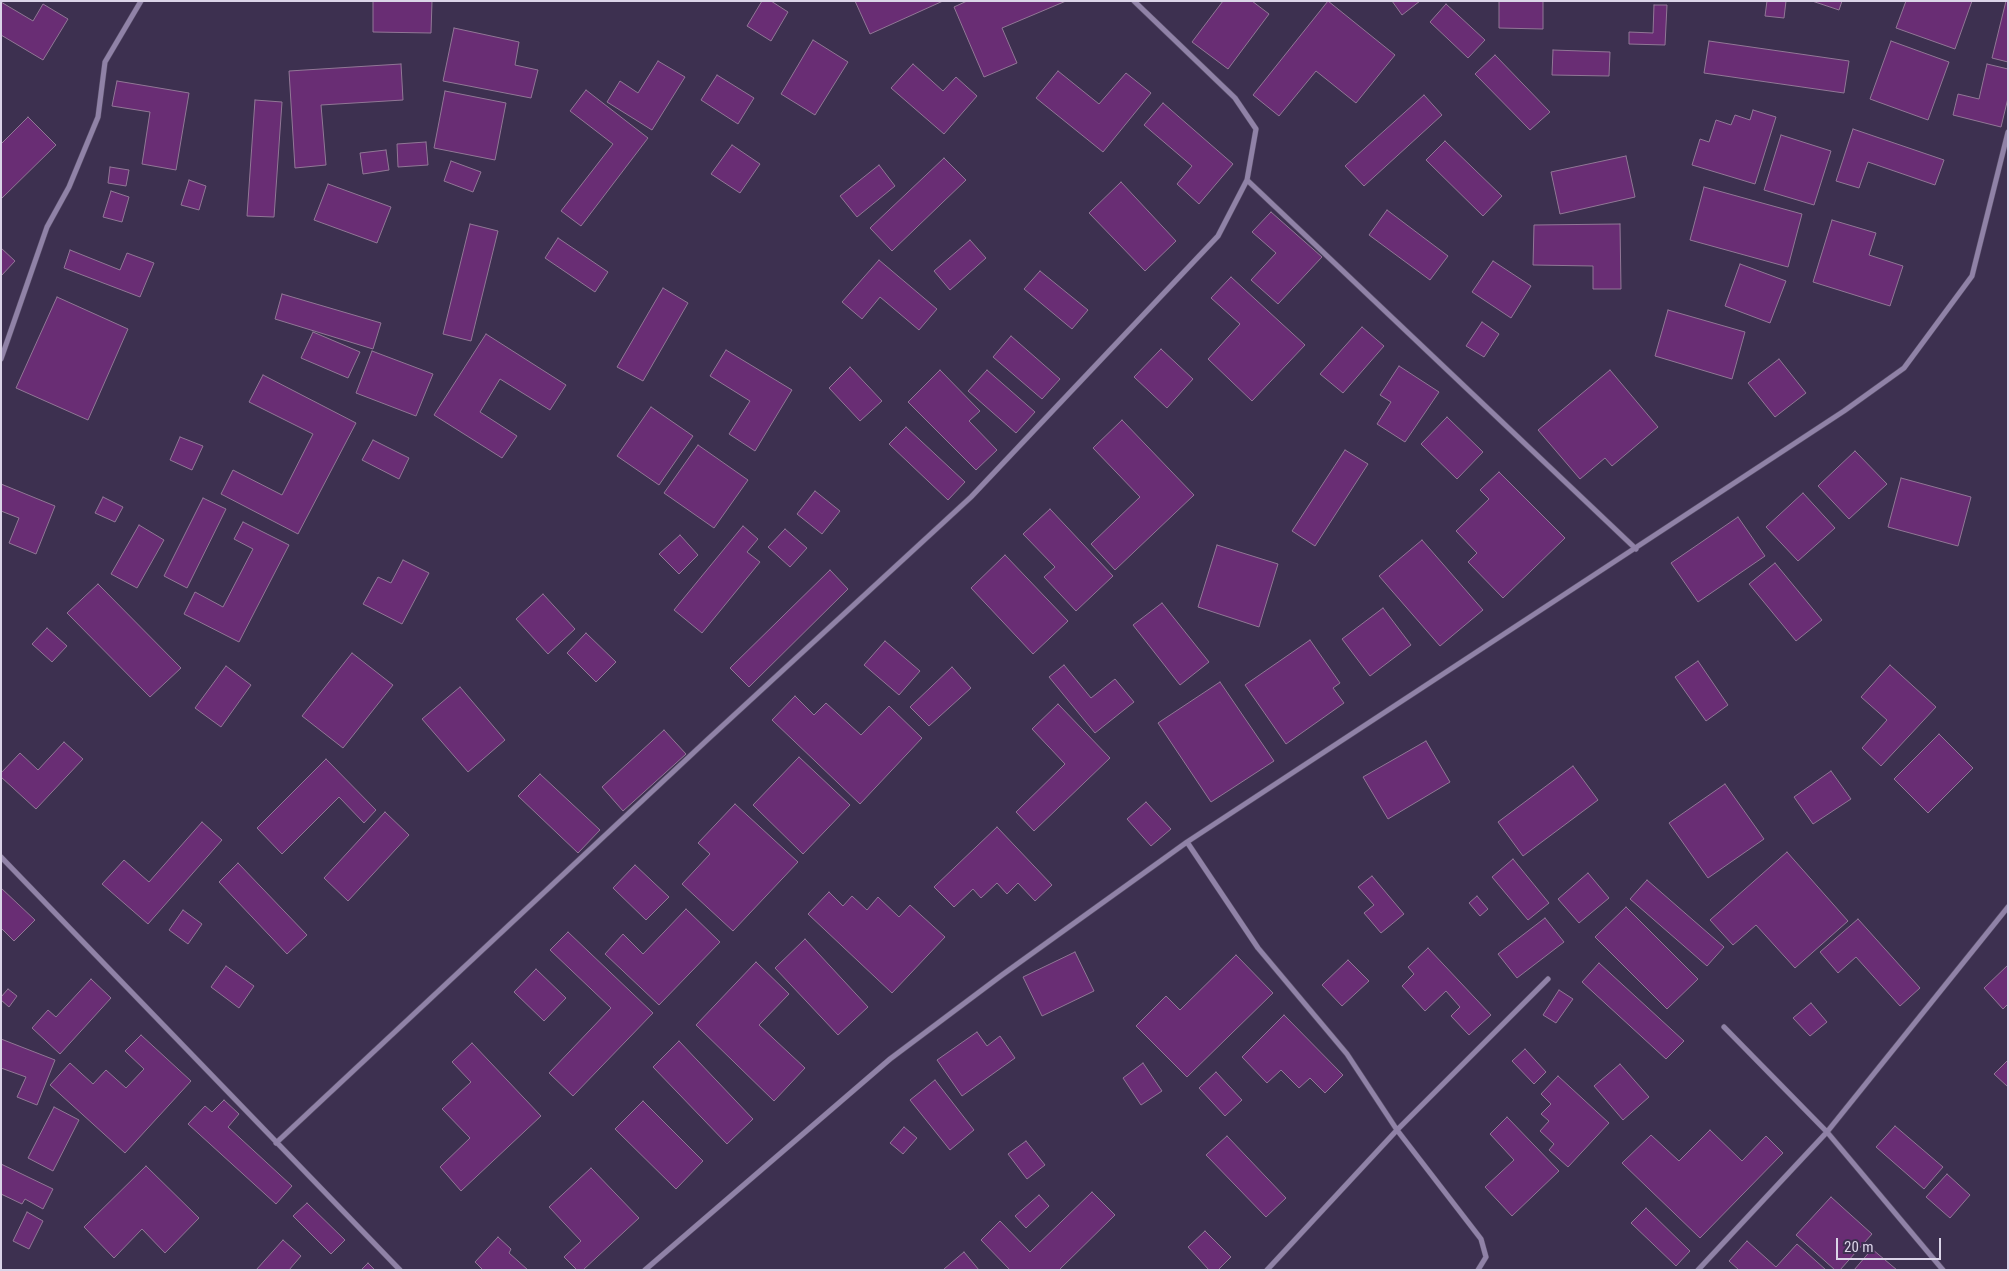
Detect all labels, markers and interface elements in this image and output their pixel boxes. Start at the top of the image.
scale bar [1839,1228,1944,1260]
text: 20 m [1844,1238,1874,1256]

